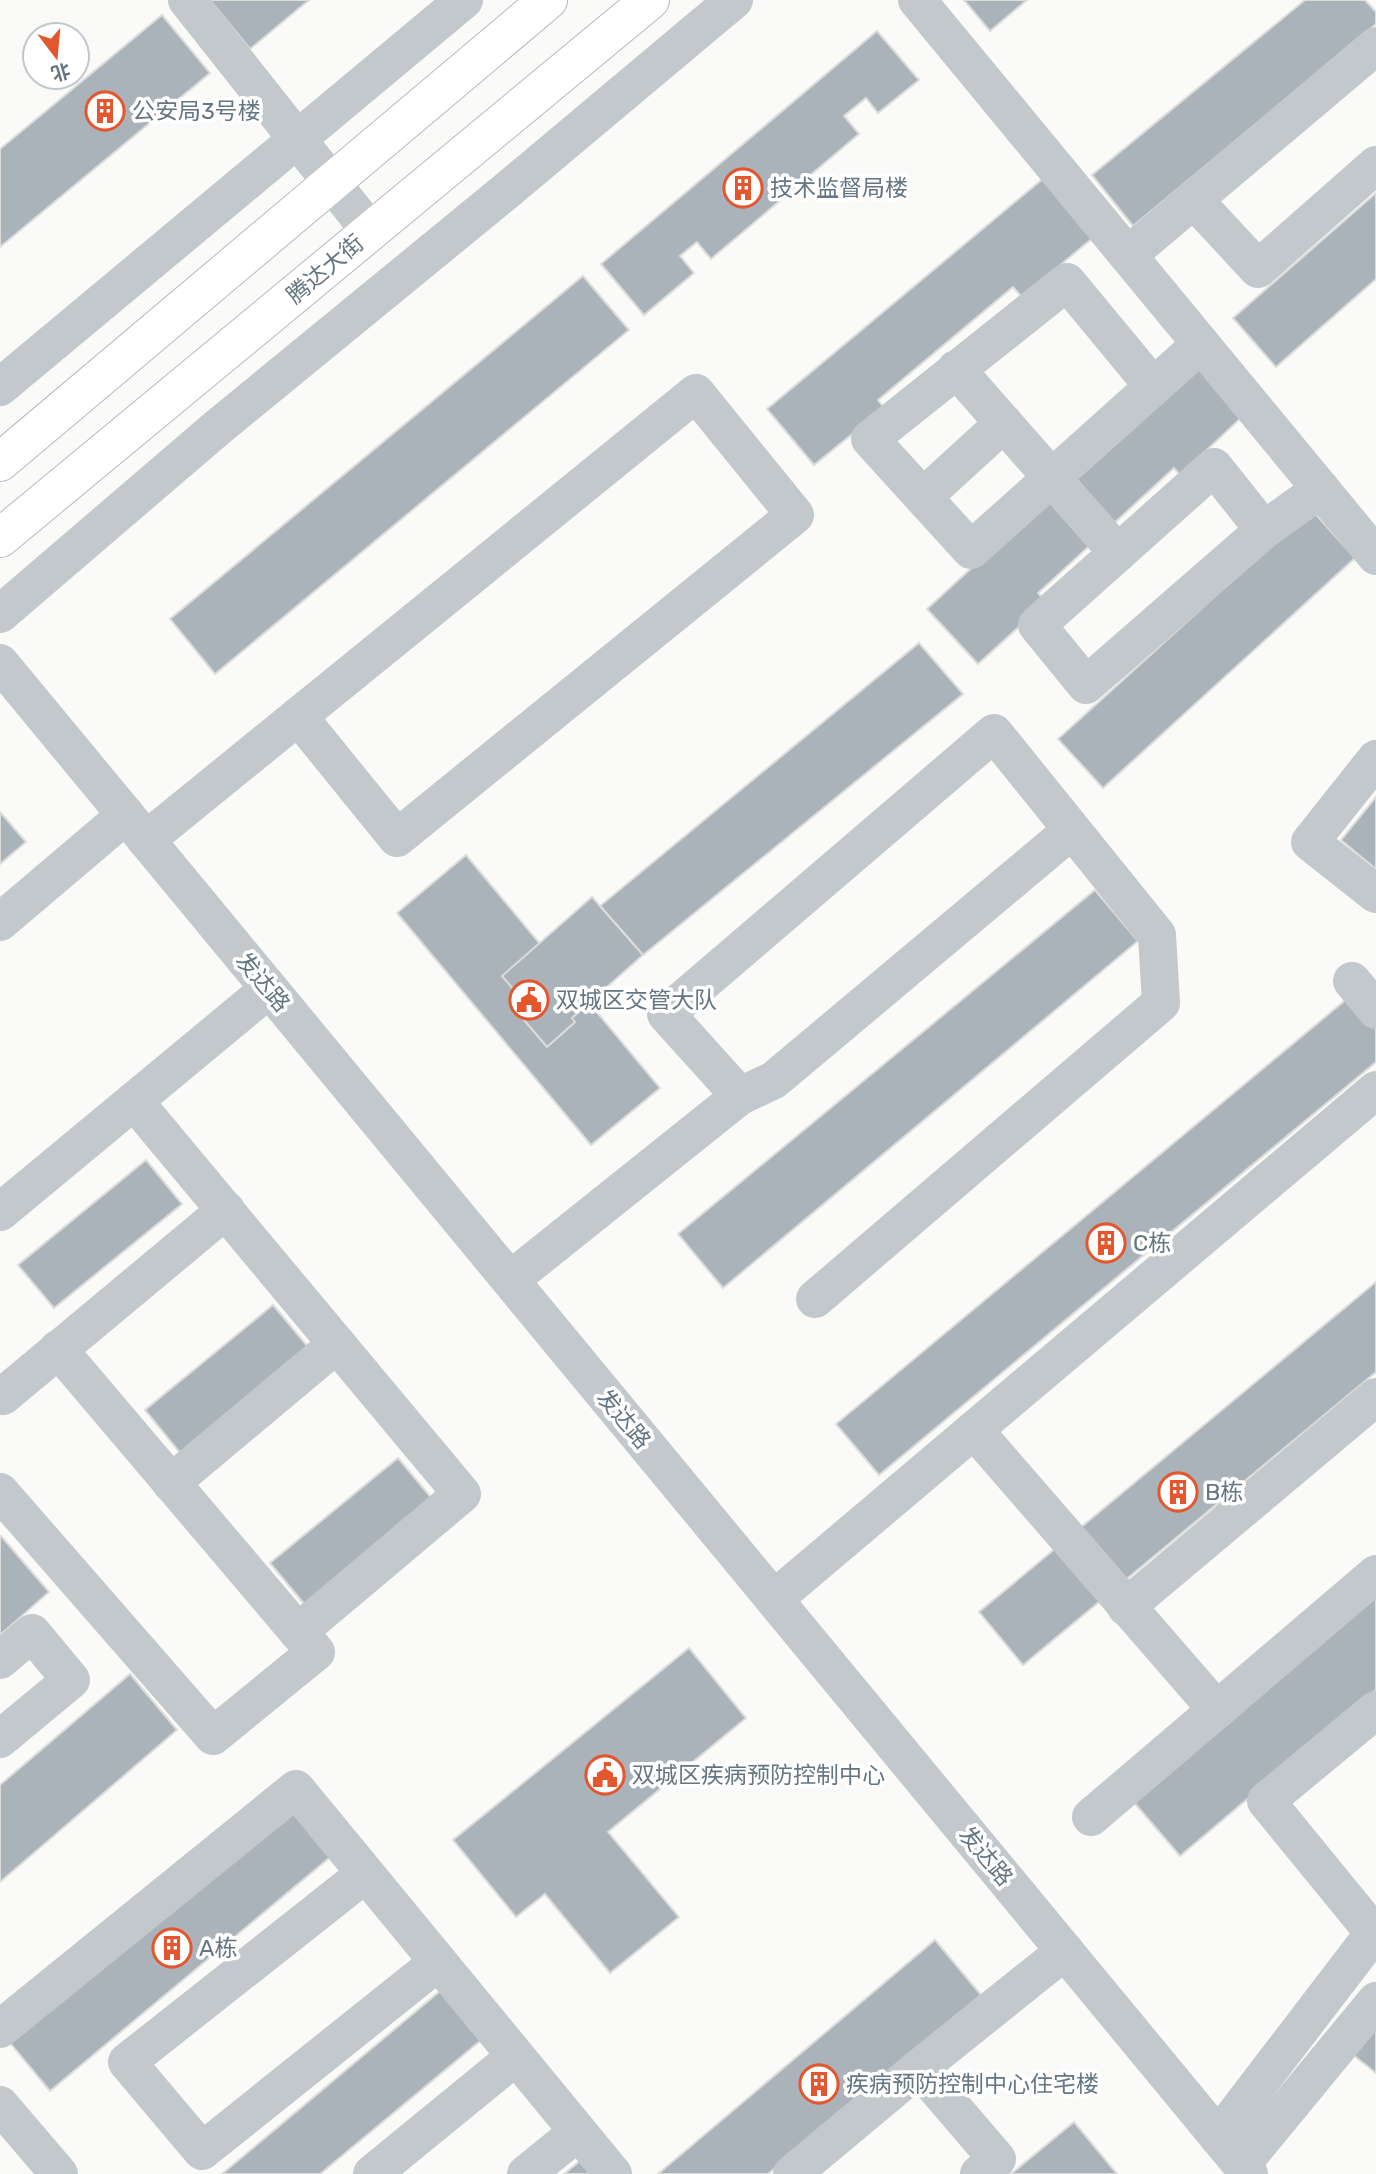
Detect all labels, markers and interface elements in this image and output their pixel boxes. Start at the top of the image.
north arrow [21,21,91,91]
text: 北 [48,58,73,86]
building icon: 公安局3号楼 [84,90,126,132]
place label: 公安局3号楼 [132,97,261,125]
building icon: 技术监督局楼 [722,167,764,209]
place label: 技术监督局楼 [770,174,908,202]
street label: 腾达大街 [281,229,369,309]
street label: 发达路 [230,947,296,1017]
public building icon: 双城区交管大队 [508,979,550,1021]
place label: 双城区交管大队 [556,986,717,1014]
building icon: C栋 [1085,1222,1127,1264]
place label: C栋 [1133,1229,1171,1257]
street label: 发达路 [591,1384,657,1454]
building icon: B栋 [1157,1471,1199,1513]
place label: B栋 [1205,1478,1243,1506]
public building icon: 双城区疾病预防控制中心 [584,1754,626,1796]
place label: 双城区疾病预防控制中心 [632,1761,885,1789]
street label: 发达路 [953,1821,1019,1891]
building icon: A栋 [151,1927,193,1969]
place label: A栋 [199,1934,237,1962]
building icon: 疾病预防控制中心住宅楼 [798,2063,840,2105]
place label: 疾病预防控制中心住宅楼 [846,2070,1099,2098]

